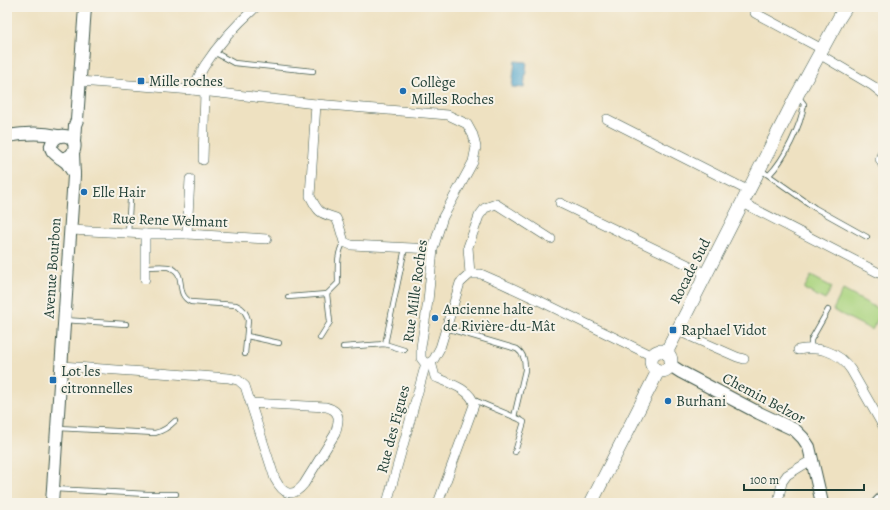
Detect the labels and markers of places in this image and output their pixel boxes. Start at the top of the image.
place label: Mille roches [149,71,223,91]
place label: Collège Milles Roches [411,72,494,109]
marker: Mille roches [136,76,146,86]
marker: Collège Milles Roches [398,86,408,96]
place label: Elle Hair [92,182,146,202]
marker: Elle Hair [79,187,89,197]
place label: Ancienne halte de Rivière-du-Mât [442,299,556,336]
marker: Ancienne halte de Rivière-du-Mât [430,313,440,323]
place label: Raphael Vidot [681,320,766,340]
marker: Raphael Vidot [668,325,678,335]
place label: Lot les citronnelles [61,361,133,398]
marker: Lot les citronnelles [48,375,58,385]
place label: Burhani [676,391,726,411]
marker: Burhani [663,396,673,406]

